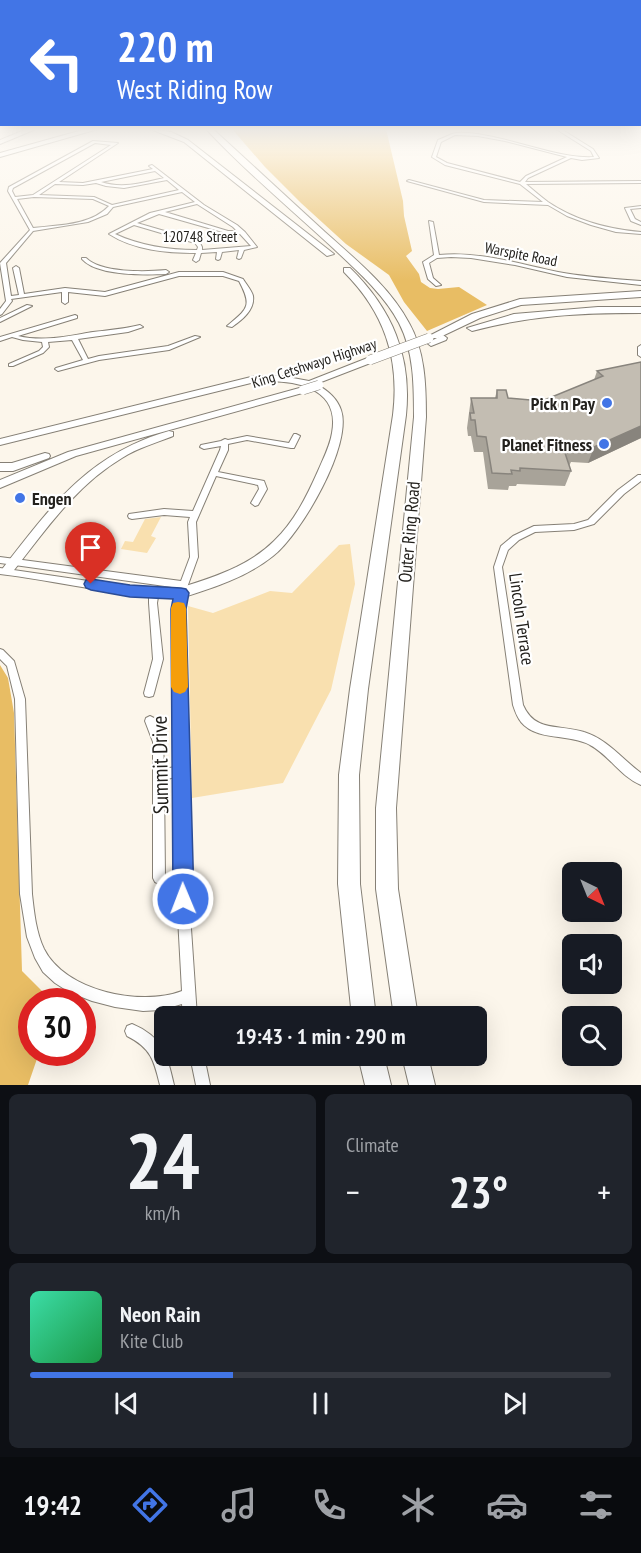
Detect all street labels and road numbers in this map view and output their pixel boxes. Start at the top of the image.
street label: 120748 Street [163,227,237,246]
street label: Warspite Road [483,238,559,270]
street label: King Cetshwayo Highway [249,334,379,392]
street label: Outer Ring Road [393,480,425,584]
street label: Lincoln Terrace [504,571,540,667]
street label: Summit Drive [146,716,174,814]

